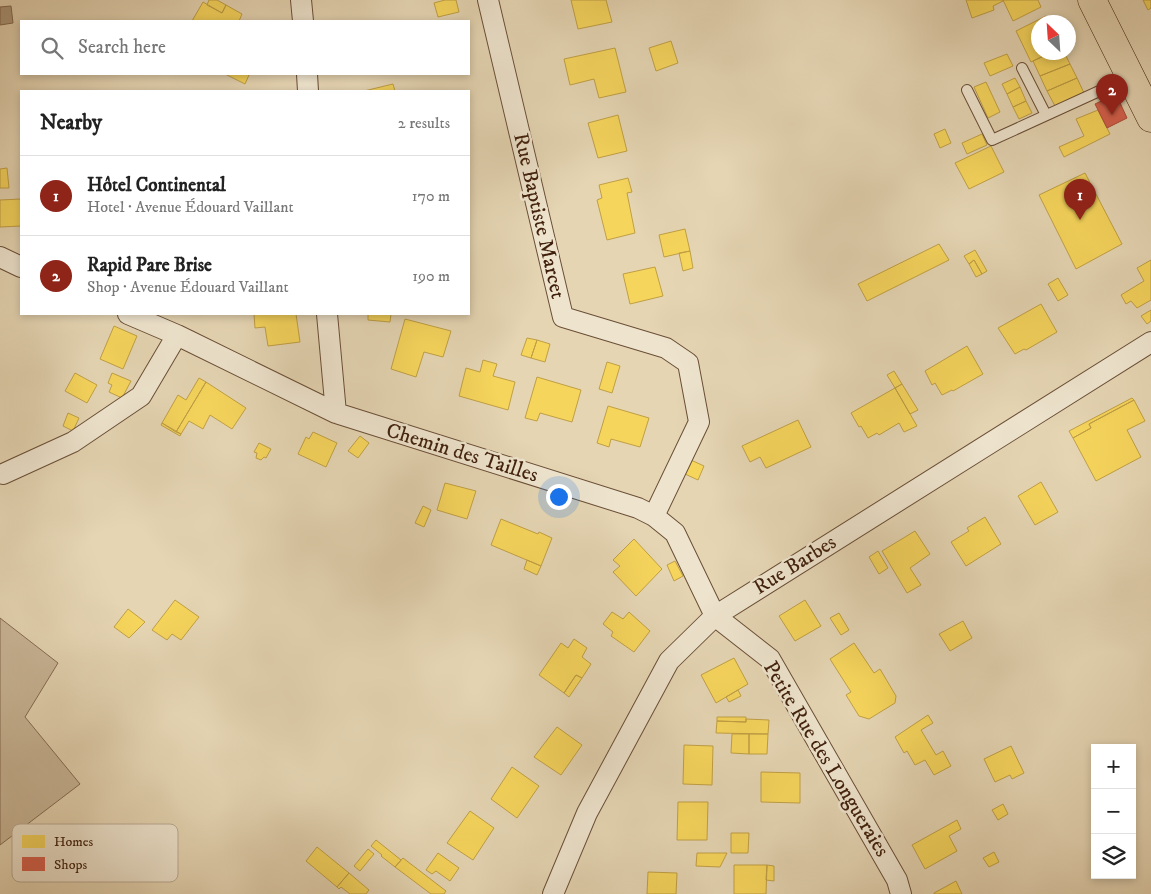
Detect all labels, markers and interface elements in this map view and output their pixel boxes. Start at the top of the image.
north arrow [1031,15,1076,60]
search box [20,20,470,75]
icon: search [38,34,66,62]
text: Search here [78,36,166,59]
pin: 2 [1096,74,1128,115]
text: Nearby [40,110,102,136]
text: 2 results [398,113,450,133]
street label: Rue Baptiste Marcet [507,131,571,302]
text: Hôtel Continental [87,174,226,197]
pin: 1 [1064,179,1096,220]
text: 1 [53,186,59,206]
text: 170 m [412,186,450,206]
text: Hotel · Avenue Édouard Vaillant [87,197,294,217]
text: Rapid Pare Brise [87,254,212,277]
text: 2 [52,266,60,286]
text: 190 m [412,266,450,286]
text: Shop · Avenue Édouard Vaillant [87,277,289,297]
street label: Chemin des Tailles [383,418,541,488]
your location [546,484,572,510]
street label: Rue Barbes [749,529,841,601]
street label: Petite Rue des Longueraies [757,656,895,862]
map controls [1091,744,1136,879]
button: + [1091,744,1136,789]
button: − [1091,789,1136,834]
legend [12,824,178,882]
text: Homes [54,833,94,851]
button: layers [1091,834,1136,879]
text: Shops [54,856,87,874]

